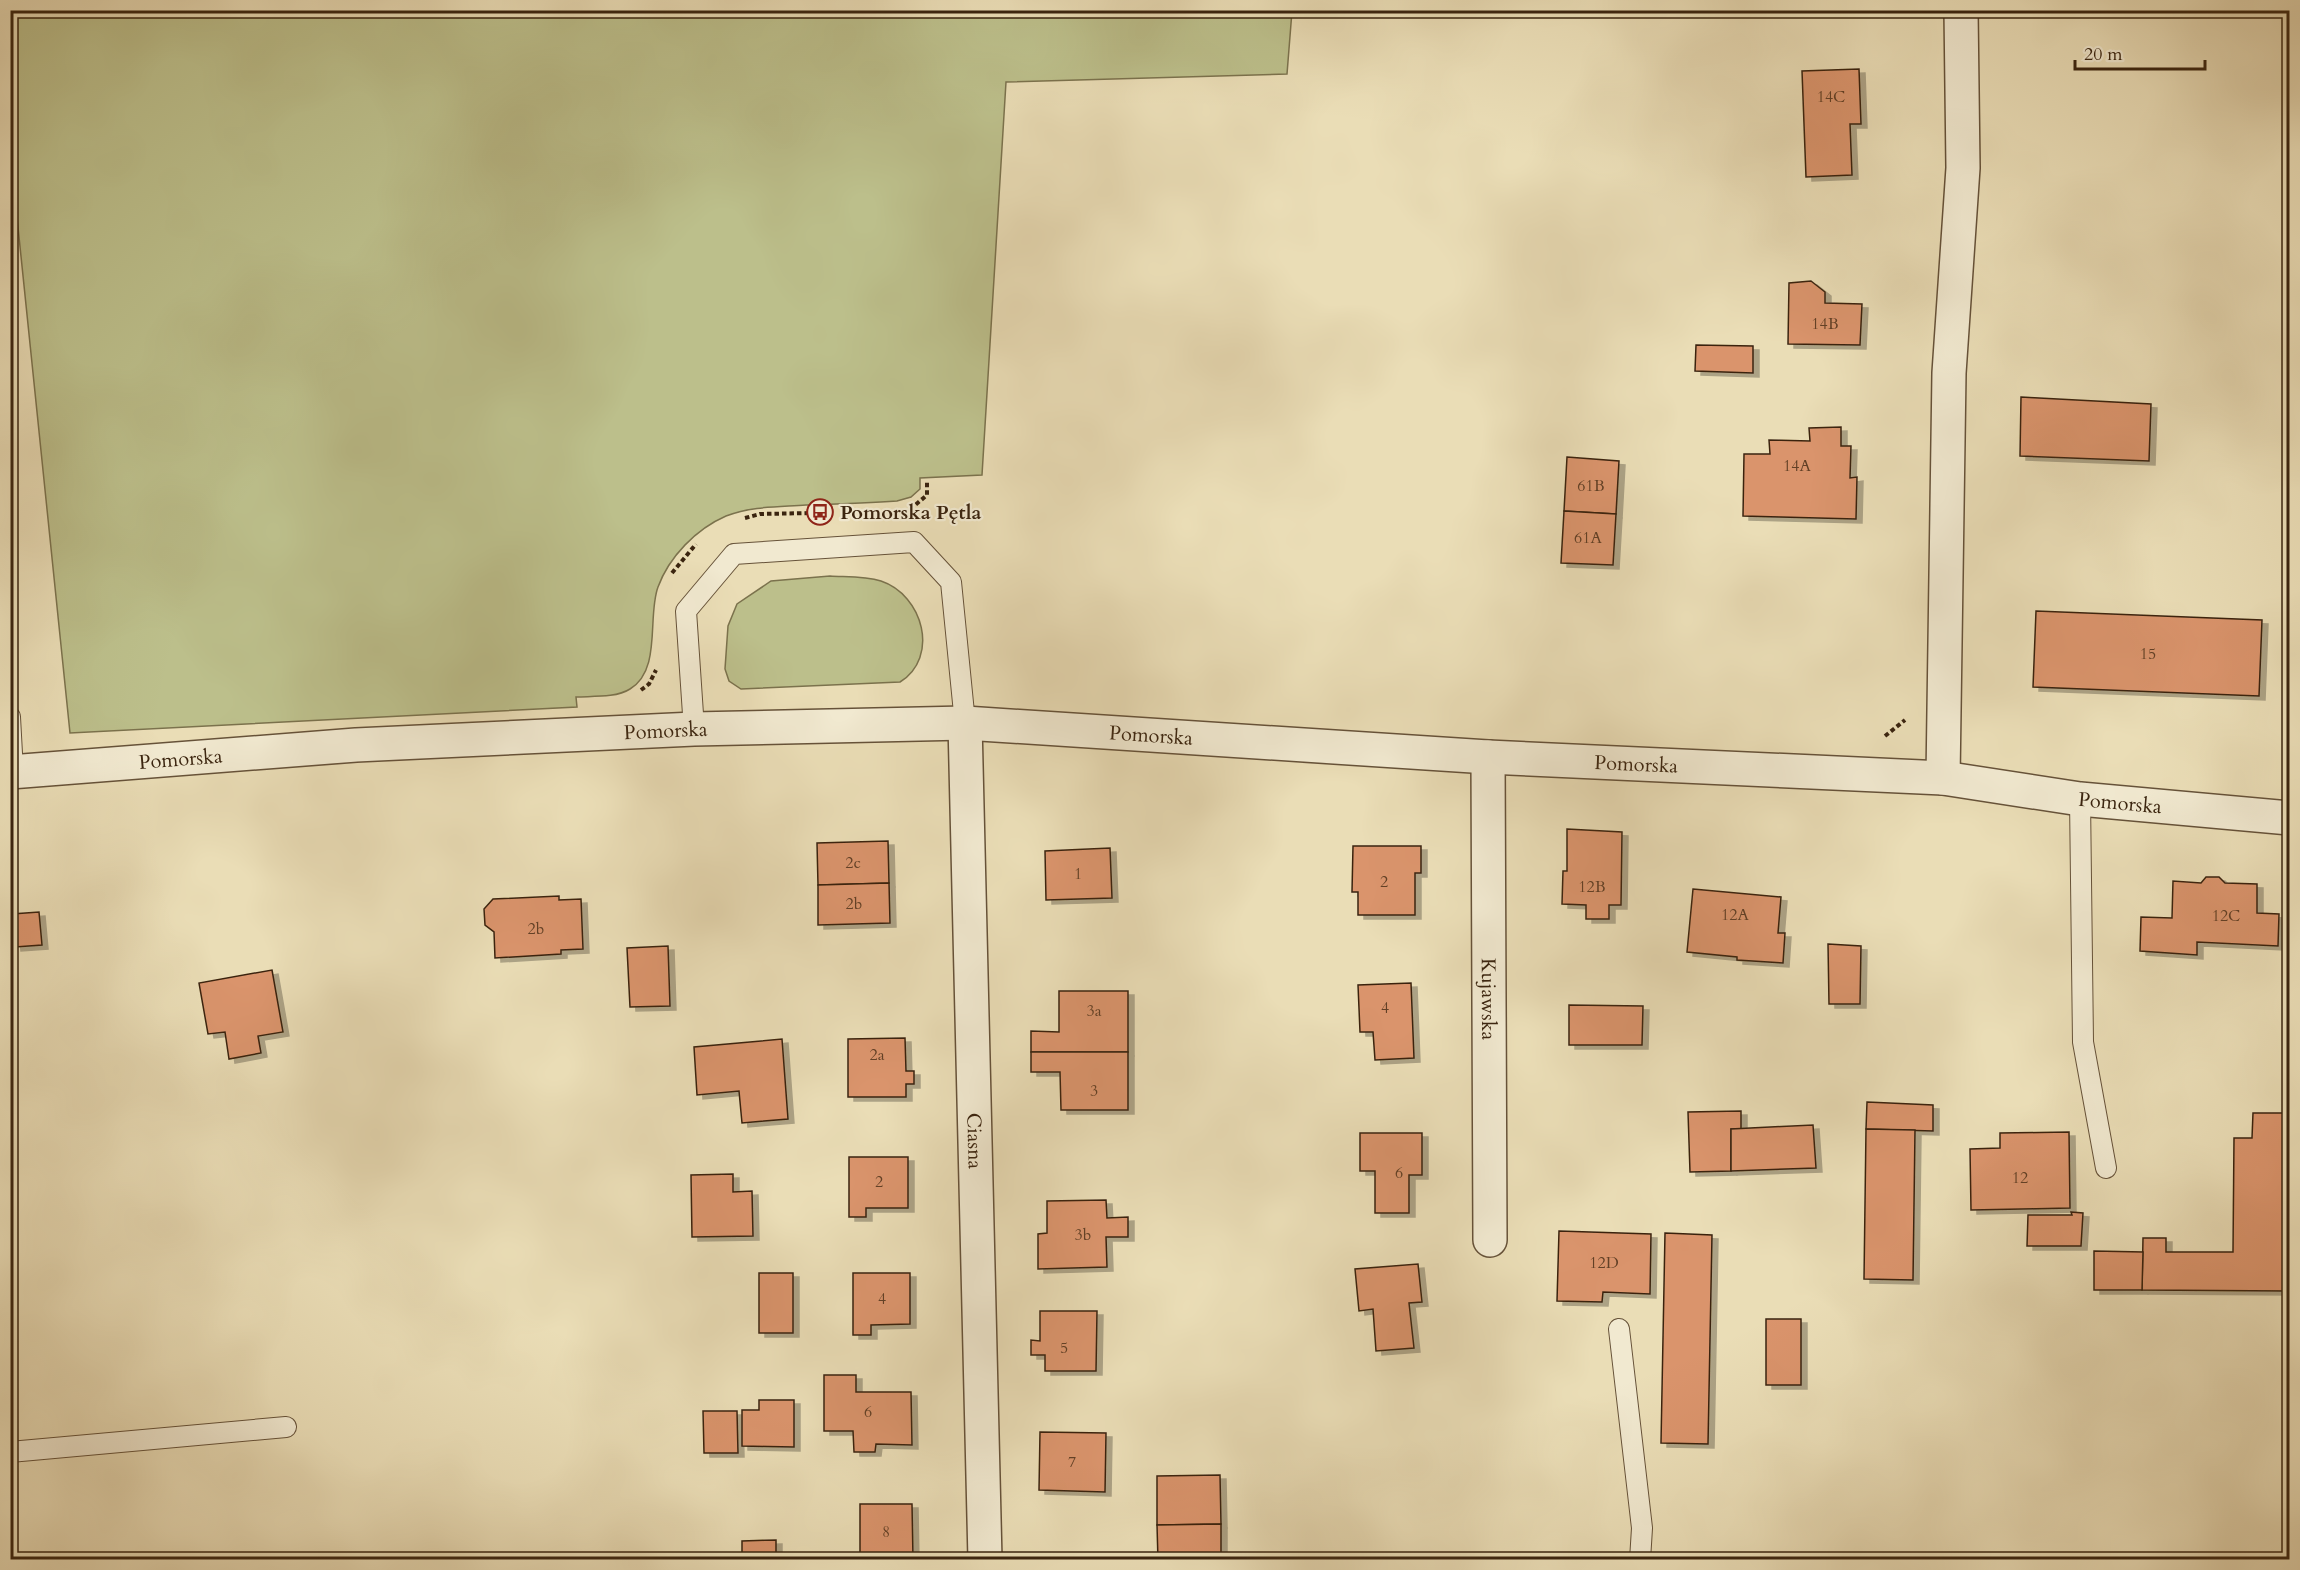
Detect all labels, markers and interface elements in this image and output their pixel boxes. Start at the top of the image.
scale bar [2075,33,2206,71]
text: 20 m [2084,42,2123,67]
house number: 14C [1817,86,1845,108]
house number: 14B [1811,313,1839,335]
house number: 14A [1783,455,1812,477]
house number: 61B [1577,475,1605,497]
bus stop icon: Pomorska Pętla [805,497,835,527]
place label: Pomorska Pętla [840,499,981,526]
house number: 61A [1574,527,1603,549]
house number: 15 [2140,643,2156,665]
street label: Pomorska [623,715,708,746]
street label: Pomorska [1108,719,1194,751]
street label: Pomorska [138,742,224,775]
street label: Pomorska [1594,748,1679,779]
street label: Pomorska [2077,785,2163,820]
house number: 2c [845,852,861,874]
house number: 1 [1074,863,1082,885]
house number: 2 [1380,871,1388,893]
house number: 12B [1578,876,1606,898]
house number: 2b [846,893,862,915]
house number: 12A [1721,904,1750,926]
house number: 12C [2212,905,2240,927]
house number: 2b [528,918,544,940]
street label: Kujawska [1475,958,1503,1041]
house number: 4 [1381,997,1389,1019]
house number: 3a [1086,1000,1102,1022]
house number: 2a [869,1044,885,1066]
house number: 3 [1090,1080,1098,1102]
street label: Ciasna [961,1112,989,1170]
house number: 6 [1395,1162,1403,1184]
house number: 12 [2012,1167,2028,1189]
house number: 2 [875,1171,883,1193]
house number: 3b [1075,1224,1091,1246]
house number: 12D [1589,1252,1619,1274]
house number: 4 [878,1288,886,1310]
house number: 5 [1060,1337,1068,1359]
house number: 6 [864,1401,872,1423]
house number: 7 [1068,1451,1076,1473]
house number: 8 [882,1521,890,1543]

